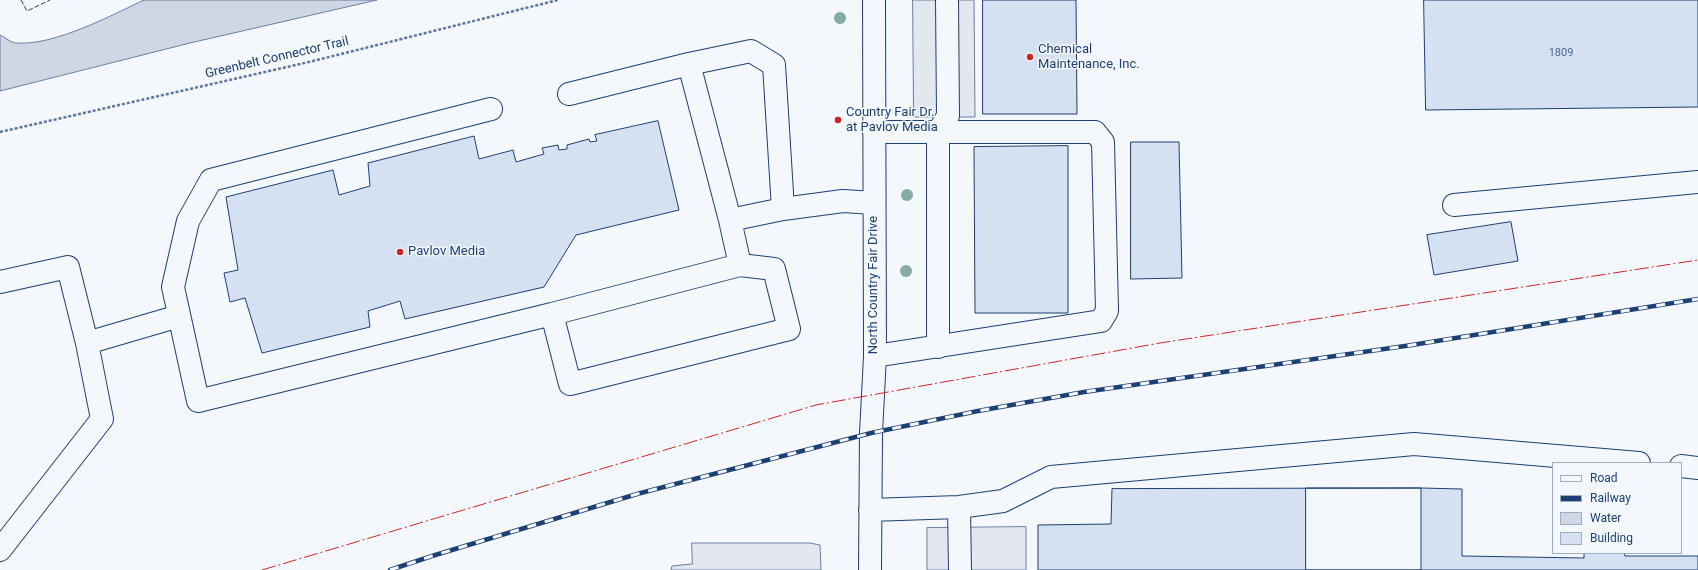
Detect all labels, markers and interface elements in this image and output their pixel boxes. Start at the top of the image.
street label: Greenbelt Connector Trail [204,34,350,82]
place label: Chemical Maintenance, Inc. [1038,42,1140,73]
house number: 1809 [1549,46,1573,60]
marker: Chemical Maintenance, Inc. [1025,52,1035,62]
place label: Country Fair Dr. at Pavlov Media [846,105,938,136]
marker: Country Fair Dr. at Pavlov Media [833,115,843,125]
street label: North Country Fair Drive [866,216,882,354]
place label: Pavlov Media [408,244,485,260]
marker: Pavlov Media [395,247,405,257]
legend [1552,462,1682,554]
text: Road [1590,471,1618,485]
text: Railway [1590,491,1631,505]
text: Water [1590,511,1621,525]
text: Building [1590,531,1633,545]

